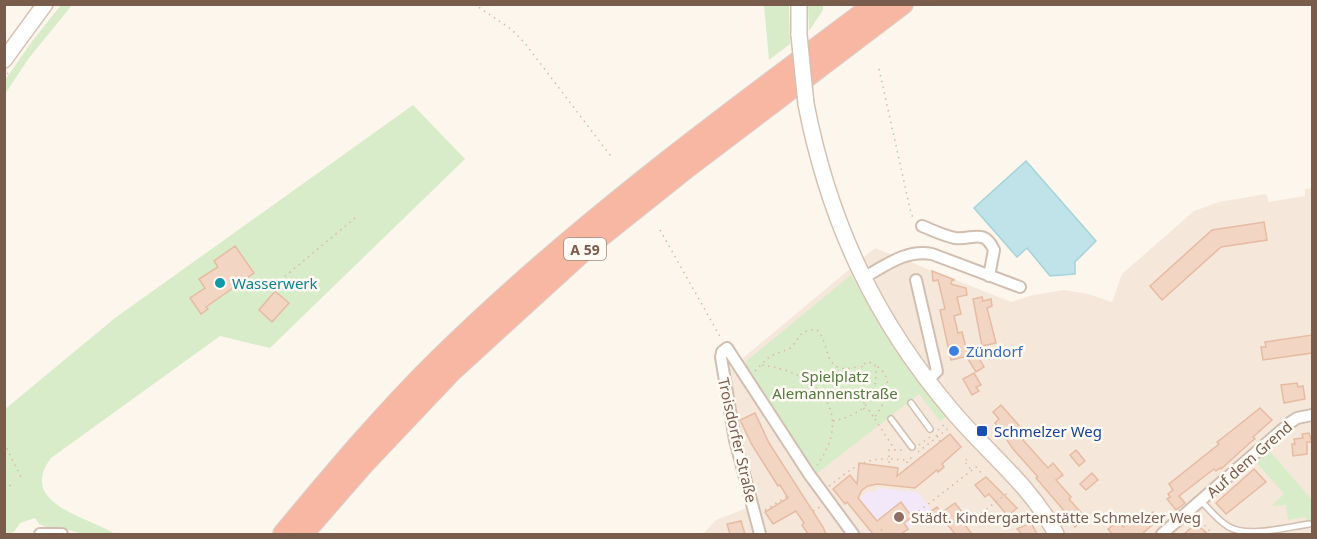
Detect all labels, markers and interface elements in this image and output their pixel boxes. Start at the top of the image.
road number: A 59 [564,238,606,260]
place label: Wasserwerk [232,273,318,293]
marker: Wasserwerk [213,276,227,290]
place label: Zündorf [966,341,1024,361]
marker: Zündorf [947,344,961,358]
park label: Spielplatz Alemannenstraße [772,366,898,403]
street label: Troisdorfer Straße [714,376,762,504]
street label: Auf dem Grend [1202,416,1296,502]
place label: Schmelzer Weg [994,421,1102,441]
marker: Schmelzer Weg [975,424,989,438]
place label: Städt. Kindergartenstätte Schmelzer Weg [911,507,1201,527]
marker: Städt. Kindergartenstätte Schmelzer Weg [892,510,906,524]

